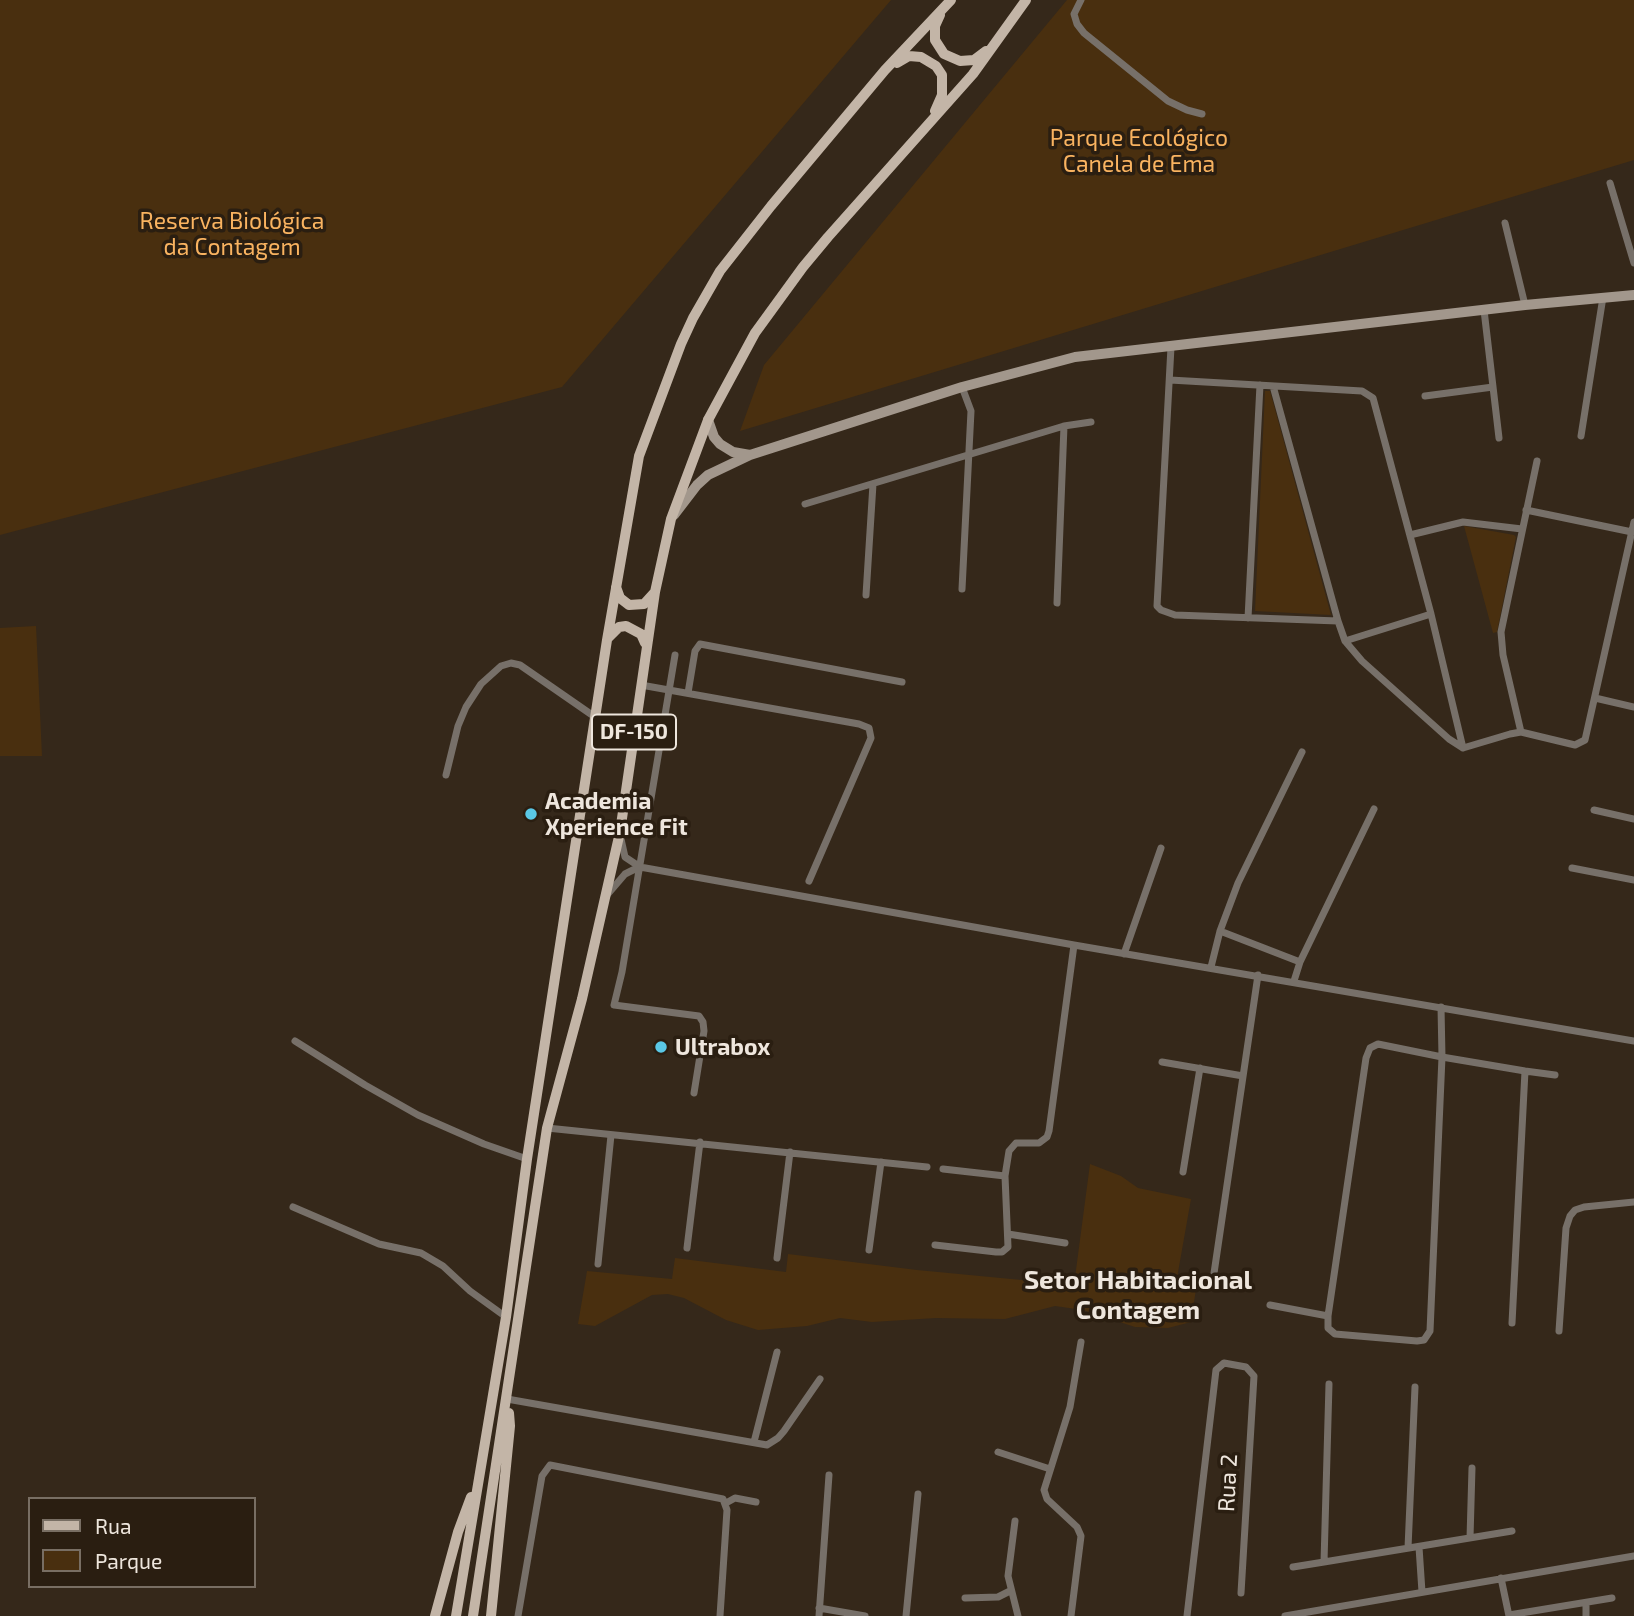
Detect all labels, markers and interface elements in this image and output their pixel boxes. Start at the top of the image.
park label: Parque Ecológico Canela de Ema [1050,124,1228,178]
park label: Reserva Biológica da Contagem [140,207,324,261]
road number: DF-150 [592,714,676,750]
place label: Academia Xperience Fit [545,787,688,841]
marker: Academia Xperience Fit [523,806,539,822]
place label: Ultrabox [675,1033,770,1061]
marker: Ultrabox [653,1039,669,1055]
district label: Setor Habitacional Contagem [1024,1264,1252,1326]
street label: Rua 2 [1213,1453,1243,1513]
legend [28,1497,256,1588]
text: Rua [95,1513,131,1538]
text: Parque [95,1548,162,1573]

